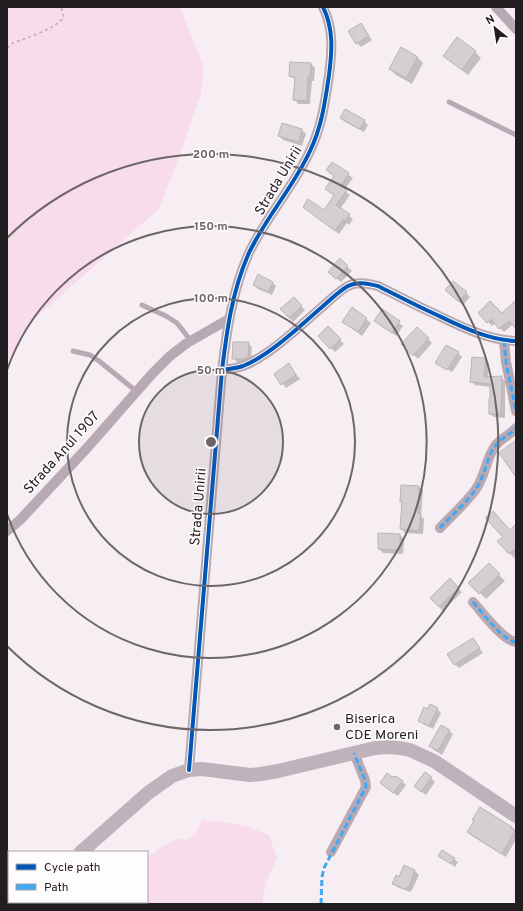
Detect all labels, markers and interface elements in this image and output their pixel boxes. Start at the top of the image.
north arrow [475,8,515,48]
text: N [484,12,497,28]
street label: Strada Unirii [252,143,306,219]
text: 200 m [193,147,229,163]
text: 150 m [194,219,228,235]
text: 100 m [194,291,228,307]
text: 50 m [197,363,225,379]
street label: Strada Anul 1907 [20,408,104,498]
centre of rings [204,435,218,449]
street label: Strada Unirii [187,468,211,546]
place label: Biserica CDE Moreni [345,711,418,744]
marker: Biserica CDE Moreni [332,722,342,732]
legend [8,851,148,903]
text: Cycle path [44,860,101,876]
text: Path [44,880,69,896]

